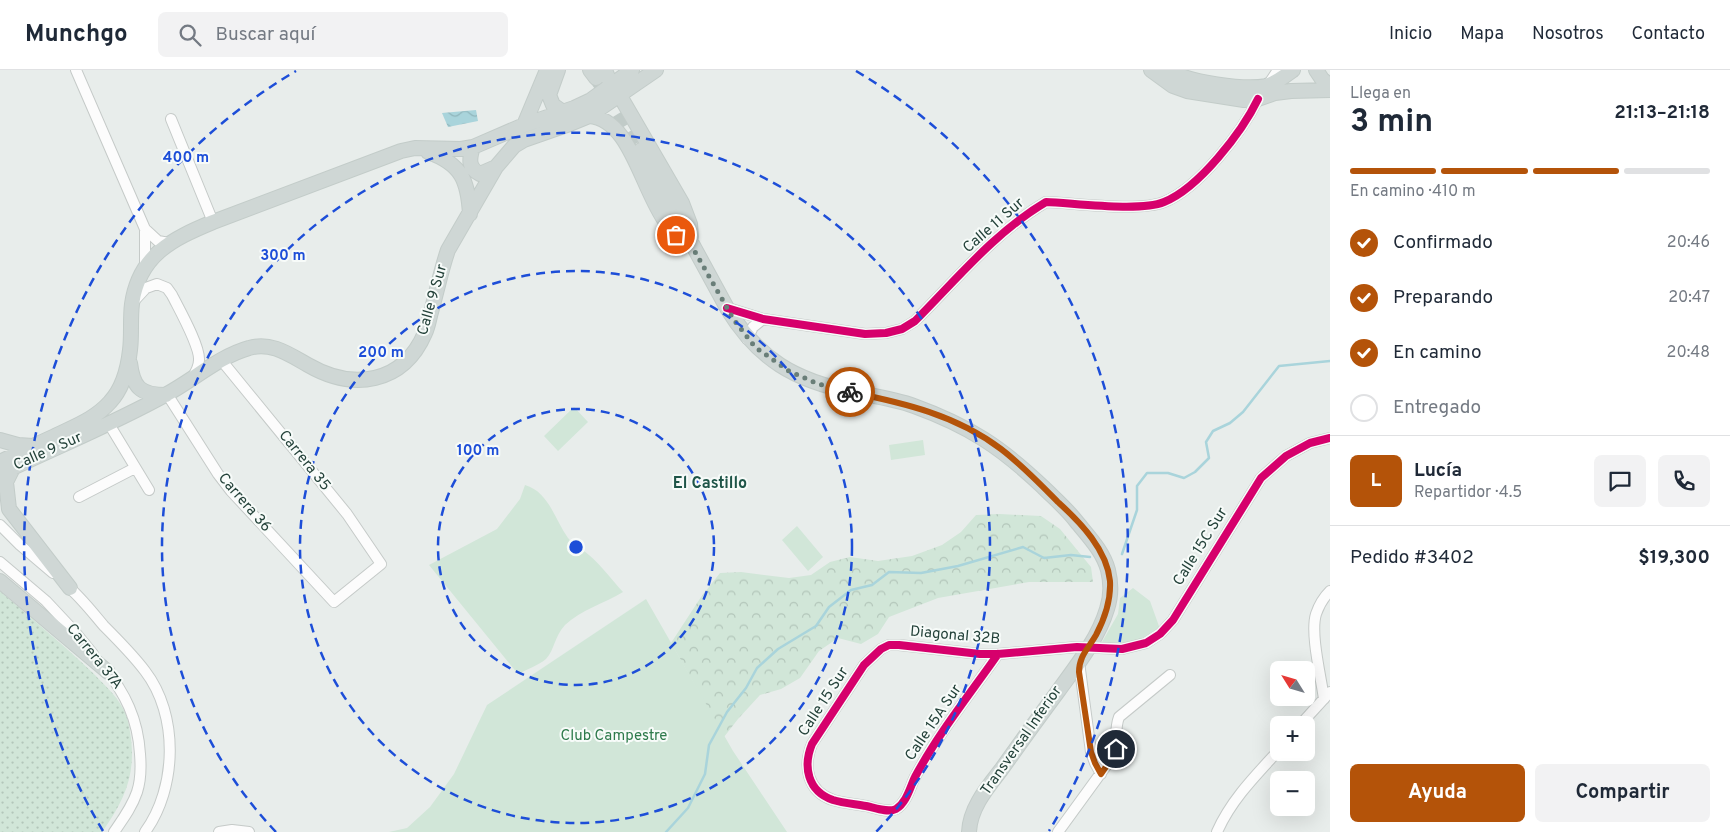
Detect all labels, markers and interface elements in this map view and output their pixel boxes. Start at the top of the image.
search box [158,12,508,57]
text: Munchgo [25,20,128,50]
icon: search [176,21,204,49]
text: Buscar aquí [216,23,315,47]
text: Inicio [1389,23,1432,46]
text: Mapa [1460,23,1504,46]
text: Nosotros [1532,23,1604,46]
text: Contacto [1632,23,1705,46]
text: Llega en [1350,84,1411,104]
text: 21:13–21:18 [1614,101,1710,125]
text: 3 min [1350,103,1433,143]
text: 400 m [163,149,209,168]
text: En camino · 410 m [1350,182,1476,202]
street label: Calle 11 Sur [959,194,1029,258]
pin [655,214,697,256]
icon: bag [662,221,690,249]
icon: check [1350,229,1378,257]
text: Confirmado [1393,231,1493,255]
text: 20:46 [1667,233,1710,253]
text: 300 m [260,247,306,266]
street label: Calle 9 Sur [414,262,452,338]
icon: check [1350,284,1378,312]
text: Preparando [1393,286,1493,310]
text: 20:47 [1668,288,1710,308]
icon: check [1350,339,1378,367]
text: En camino [1393,341,1482,365]
text: 20:48 [1667,343,1710,363]
text: 200 m [358,344,404,363]
courier [825,367,875,417]
icon: bike [836,378,864,406]
text: Entregado [1393,396,1481,420]
street label: Carrera 35 [274,427,334,495]
street label: Calle 9 Sur [11,428,85,476]
text: 100 m [457,442,499,461]
button: chat [1594,455,1646,507]
button: phone [1658,455,1710,507]
text: Lucía [1414,459,1462,483]
text: L [1371,469,1381,493]
street label: Carrera 36 [213,470,275,536]
district label: El Castillo [673,474,747,494]
text: Repartidor · 4.5 [1414,483,1522,503]
street label: Calle 15C Sur [1169,504,1233,590]
centre of rings [567,538,585,556]
text: Pedido #3402 [1350,546,1474,570]
text: $19,300 [1638,546,1710,570]
street label: Carrera 37A [62,620,126,694]
street label: Diagonal 32B [909,623,1001,649]
north arrow [1270,661,1315,706]
map controls [1270,661,1315,816]
street label: Calle 15 Sur [795,664,854,740]
street label: Calle 15A Sur [901,681,967,765]
street label: Transversal Inferior [977,682,1067,799]
button: + [1270,716,1315,761]
park label: Club Campestre [561,727,667,746]
pin [1095,728,1137,770]
icon: home [1102,735,1130,763]
button: Ayuda [1350,764,1525,822]
button: Compartir [1535,764,1710,822]
button: − [1270,771,1315,816]

